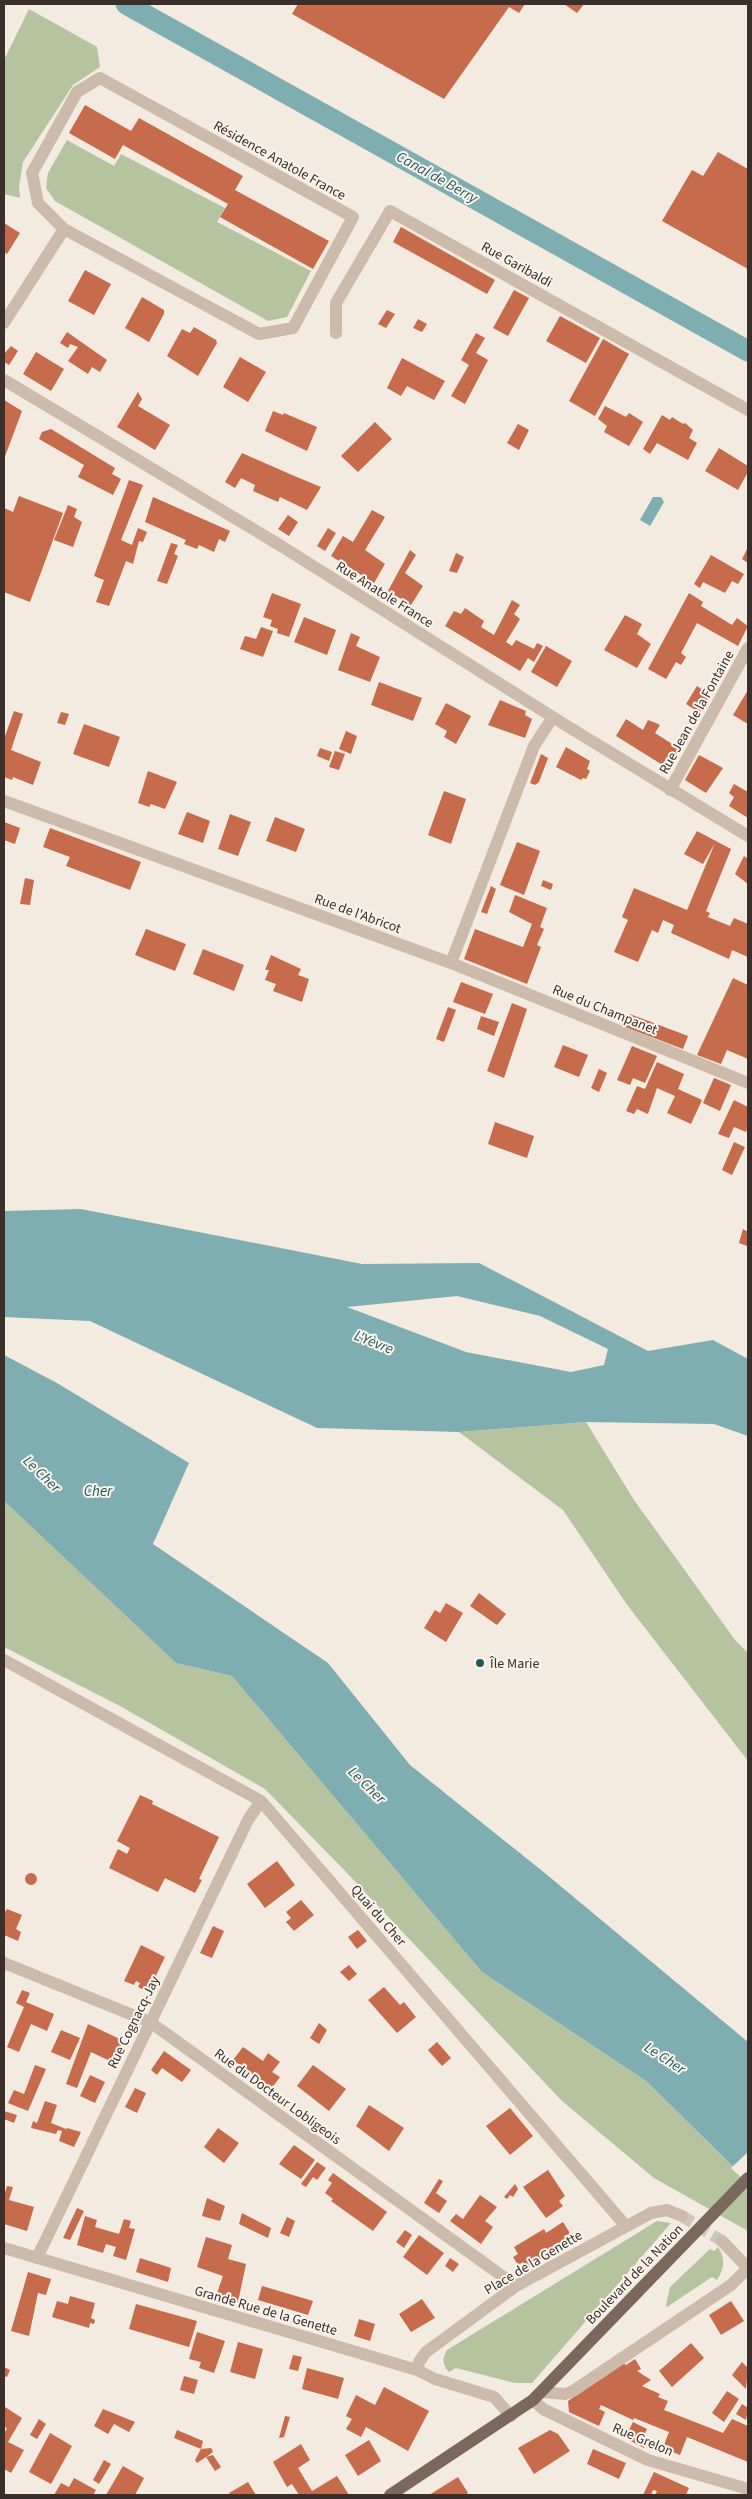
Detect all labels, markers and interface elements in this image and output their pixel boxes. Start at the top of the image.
street label: Résidence Anatole France [210,116,349,206]
water label: Canal de Berry [392,146,482,209]
street label: Rue Garibaldi [477,237,556,293]
street label: Rue Anatole France [332,557,437,633]
street label: Rue Jean de la Fontaine [654,647,739,778]
street label: Rue de l'Abricot [312,889,404,939]
street label: Rue du Champanet [549,980,660,1040]
water label: L'Yèvre [351,1325,397,1360]
water label: Le Cher [18,1451,66,1498]
water label: Cher [84,1481,113,1502]
place label: Île Marie [489,1654,540,1674]
marker: Île Marie [474,1657,486,1669]
water label: Le Cher [343,1762,391,1809]
street label: Quai du Cher [346,1880,411,1951]
street label: Rue Cognacq-Jay [103,1972,165,2072]
water label: Le Cher [640,2037,690,2080]
street label: Rue du Docteur Lobligeois [210,2044,345,2150]
street label: Boulevard de la Nation [581,2220,688,2329]
street label: Place de la Genette [481,2226,586,2300]
street label: Grande Rue de la Genette [192,2281,339,2341]
street label: Rue Grelon [609,2418,676,2462]

